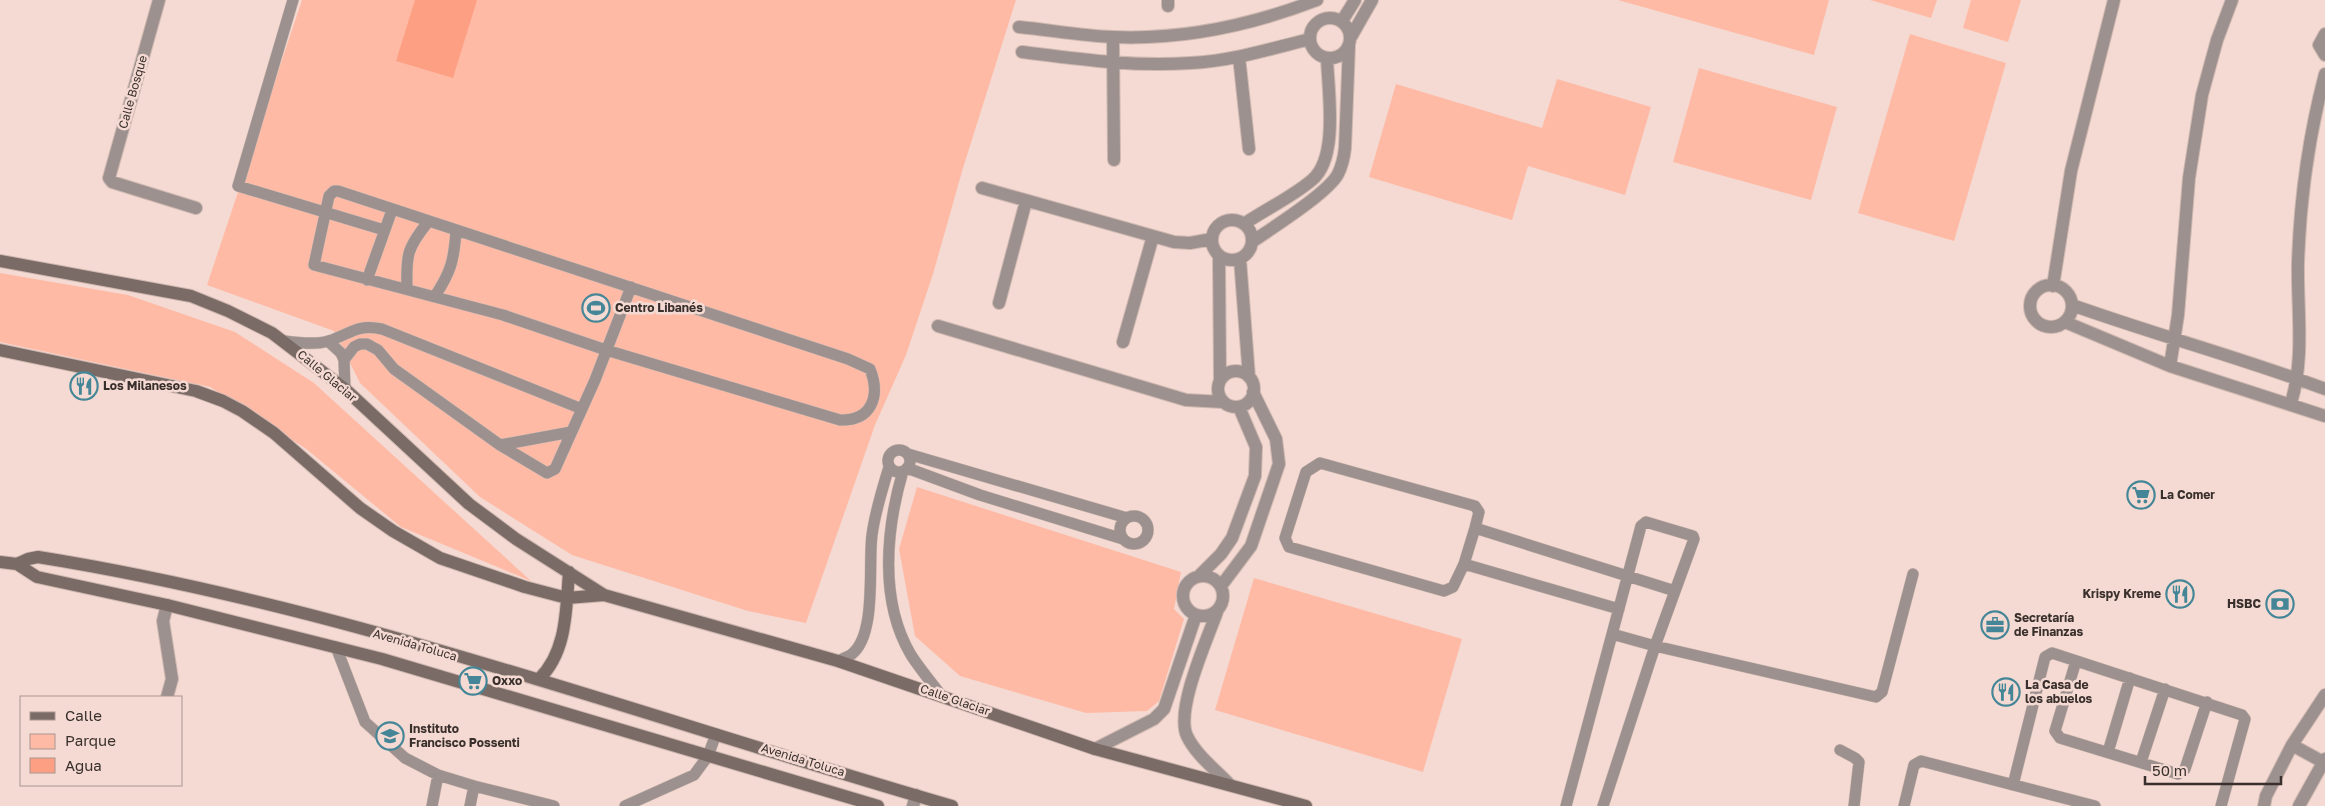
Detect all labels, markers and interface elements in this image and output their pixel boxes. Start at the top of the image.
street label: Calle Bosque [115,53,150,130]
sports icon: Centro Libanés [581,293,611,323]
place label: Centro Libanés [615,300,703,315]
street label: Calle Glaciar [295,346,360,405]
restaurant icon: Los Milanesos [69,371,99,401]
place label: Los Milanesos [103,378,187,393]
supermarket icon: La Comer [2126,480,2156,510]
place label: La Comer [2160,487,2215,502]
restaurant icon: Krispy Kreme [2165,579,2195,609]
place label: Krispy Kreme [2082,586,2161,601]
bank icon: HSBC [2265,589,2295,619]
place label: HSBC [2227,596,2261,611]
office icon: Secretaría de Finanzas [1980,610,2010,640]
place label: Secretaría de Finanzas [2014,610,2083,639]
street label: Avenida Toluca [371,625,459,664]
supermarket icon: Oxxo [458,666,488,696]
place label: Oxxo [492,673,522,688]
restaurant icon: La Casa de los abuelos [1991,677,2021,707]
place label: La Casa de los abuelos [2025,677,2093,706]
street label: Calle Glaciar [918,681,992,719]
legend [20,696,182,786]
text: Calle [65,706,102,724]
school or university icon: Instituto Francisco Possenti [375,721,405,751]
place label: Instituto Francisco Possenti [409,721,520,750]
text: Parque [65,731,116,749]
street label: Avenida Toluca [760,740,847,779]
scale bar [2145,754,2281,786]
text: Agua [65,756,102,774]
text: 50 m [2152,761,2187,779]

